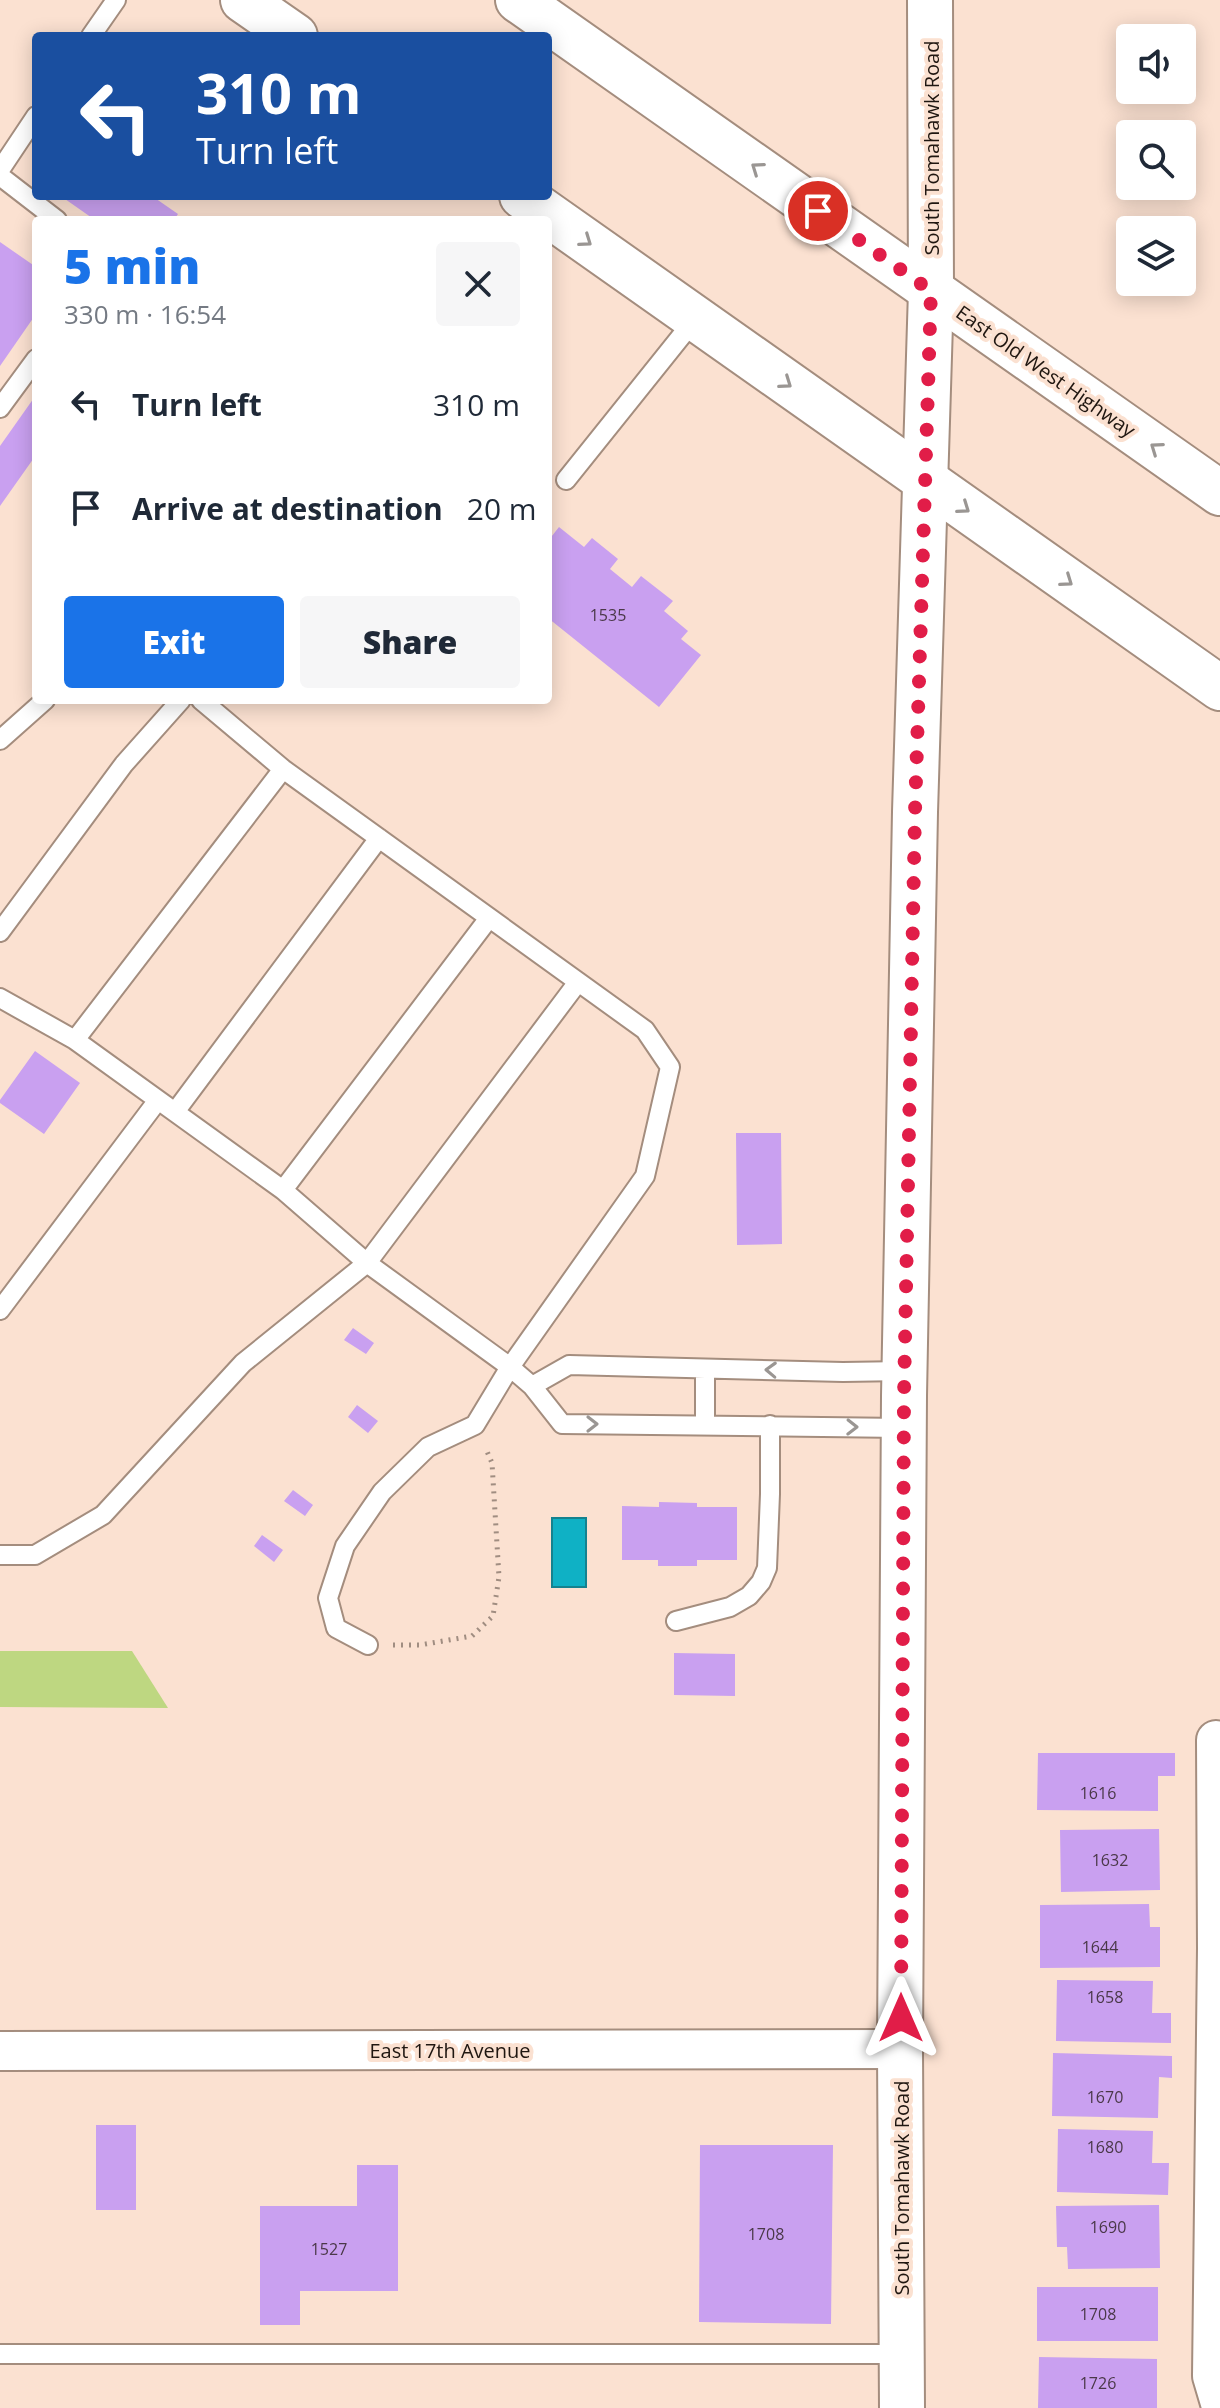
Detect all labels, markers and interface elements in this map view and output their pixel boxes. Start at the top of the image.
map controls [1116,24,1196,296]
button: sound [1116,24,1196,104]
street label: South Tomahawk Road [918,41,945,255]
text: 310 m [196,54,362,130]
icon: left [64,64,168,168]
button: search [1116,120,1196,200]
text: Turn left [196,126,338,175]
one-way arrow [751,163,765,178]
pin [784,177,852,245]
icon: arrive [796,189,840,233]
button: layers [1116,216,1196,296]
one-way arrow [577,231,592,246]
text: 5 min [64,233,200,298]
button: close [436,242,520,326]
text: 330 m · 16:54 [64,296,226,332]
street label: East Old West Highway [951,299,1142,444]
one-way arrow [777,373,791,388]
icon: left [64,382,108,426]
text: Turn left [132,384,262,425]
text: 310 m [433,384,520,425]
one-way arrow [1151,443,1165,458]
icon: arrive [64,486,108,530]
text: Arrive at destination [132,488,443,529]
text: 20 m [467,488,537,529]
one-way arrow [956,498,970,513]
one-way arrow [1059,571,1073,585]
button: Exit [64,596,284,688]
button: Share [300,596,520,688]
house number: 1535 [590,604,626,626]
one-way arrow [764,1362,777,1379]
one-way arrow [586,1415,599,1433]
one-way arrow [846,1418,859,1435]
house number: 1616 [1080,1782,1116,1804]
house number: 1632 [1092,1849,1128,1871]
house number: 1644 [1082,1936,1118,1958]
position arrow [859,1976,943,2060]
house number: 1658 [1087,1986,1123,2008]
street label: East 17th Avenue [369,2037,531,2064]
street label: South Tomahawk Road [888,2081,915,2295]
house number: 1670 [1087,2086,1123,2108]
house number: 1680 [1087,2136,1123,2158]
house number: 1690 [1090,2216,1126,2238]
house number: 1708 [748,2223,784,2245]
house number: 1527 [311,2238,347,2260]
house number: 1708 [1080,2303,1116,2325]
house number: 1726 [1080,2372,1116,2394]

